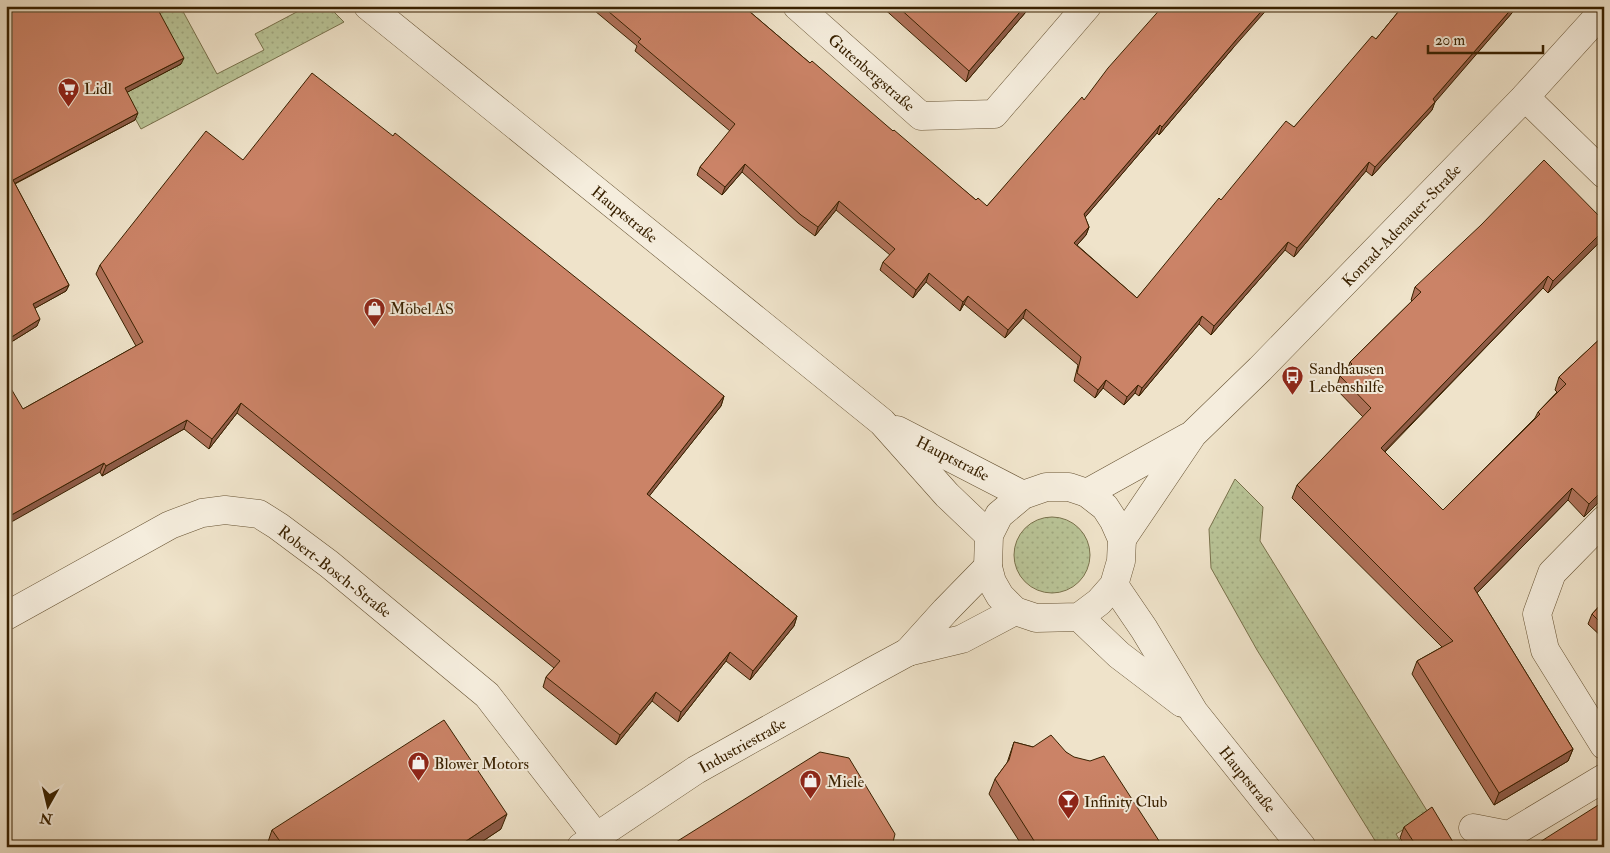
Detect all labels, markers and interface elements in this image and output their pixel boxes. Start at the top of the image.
scale bar [1428,22,1542,54]
street label: Gutenbergstraße [824,30,919,116]
text: 20 m [1435,31,1465,50]
supermarket icon: Lidl [56,76,80,107]
place label: Lidl [84,79,112,99]
street label: Konrad-Adenauer-Straße [1338,160,1466,291]
street label: Hauptstraße [586,182,662,249]
shop icon: Möbel AS [362,296,386,327]
place label: Möbel AS [390,299,454,319]
place label: Sandhausen Lebenshilfe [1309,359,1384,397]
bus stop icon: Sandhausen Lebenshilfe [1281,365,1305,396]
street label: Hauptstraße [912,432,993,487]
street label: Robert-Bosch-Straße [274,521,395,623]
street label: Industriestraße [695,713,790,778]
street label: Hauptstraße [1214,742,1280,818]
shop icon: Blower Motors [406,751,430,782]
place label: Blower Motors [434,754,529,774]
shop icon: Miele [799,769,823,800]
place label: Miele [827,772,864,792]
north arrow [22,780,72,830]
bar icon: Infinity Club [1056,789,1080,820]
place label: Infinity Club [1084,792,1168,812]
text: N [38,809,55,828]

